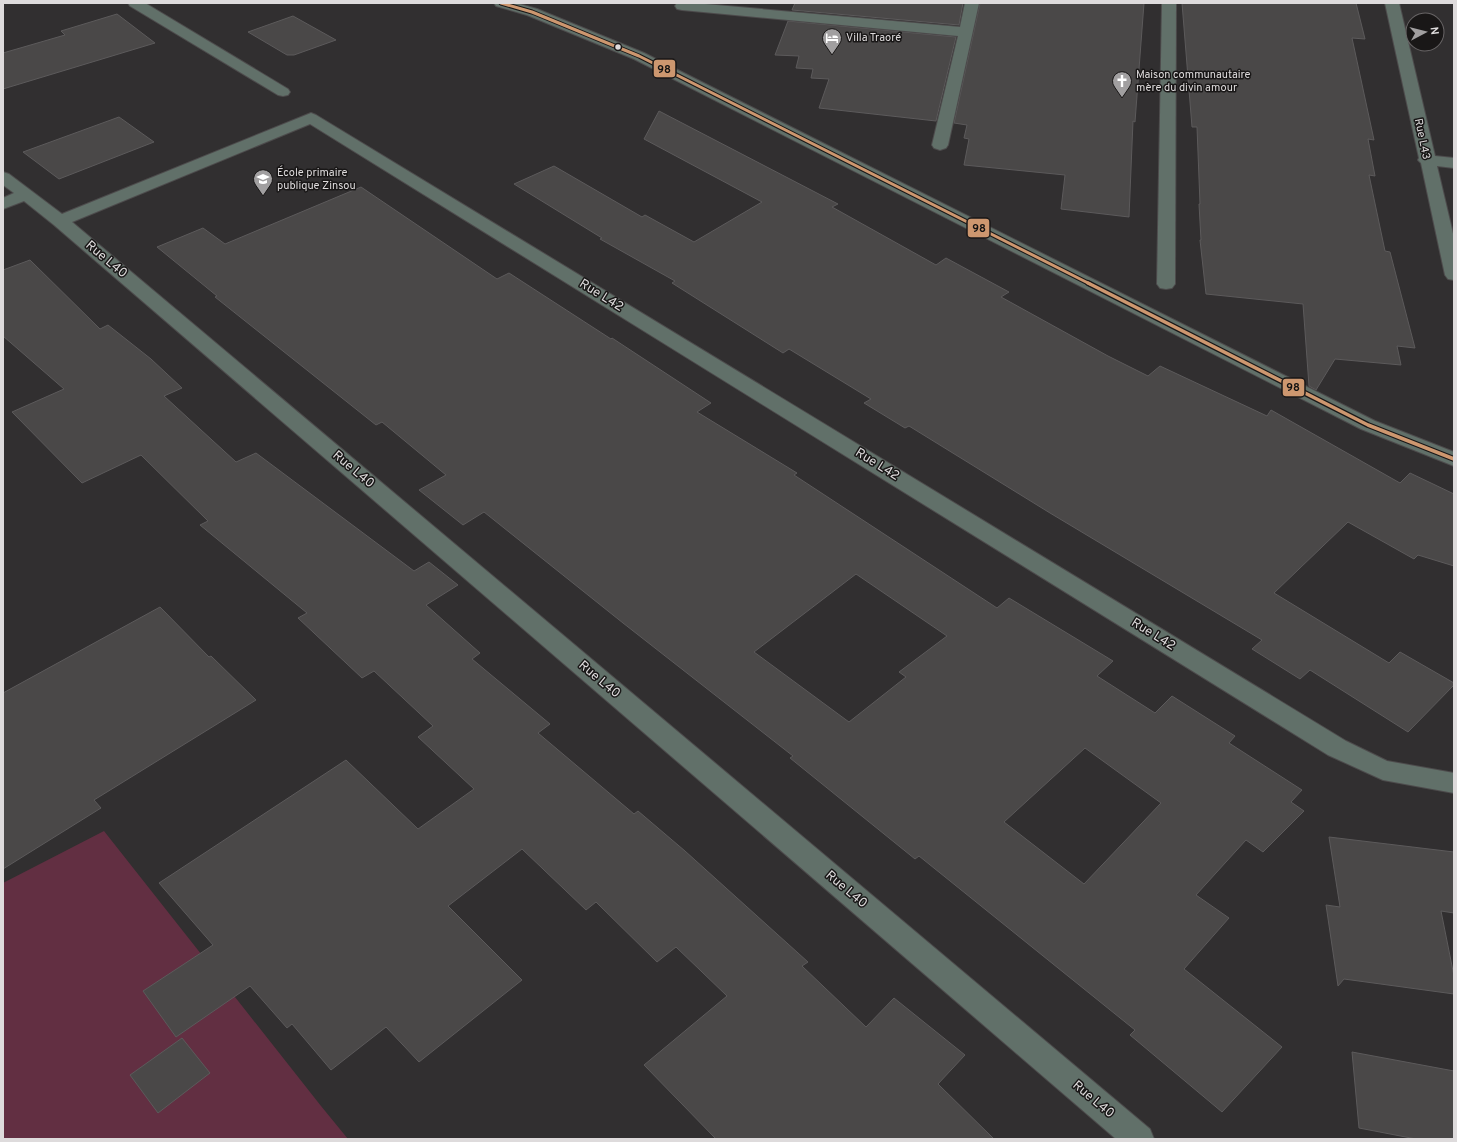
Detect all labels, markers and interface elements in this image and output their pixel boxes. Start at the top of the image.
north arrow [1405,12,1445,52]
text: N [1427,26,1441,36]
hotel icon: Villa Traoré [821,27,843,55]
place label: Villa Traoré [846,31,901,45]
unlabelled marker [613,42,623,52]
line badge: 98 [653,59,676,78]
text: 98 [657,63,671,77]
place label: Maison communautaire mère du divin amour [1136,68,1251,95]
church icon: Maison communautaire mère du divin amour [1111,70,1133,98]
street label: Rue L43 [1411,117,1433,161]
place label: École primaire publique Zinsou [277,165,356,193]
school or university icon: École primaire publique Zinsou [252,168,274,196]
line badge: 98 [967,218,990,238]
text: 98 [972,222,986,236]
street label: Rue L40 [82,238,130,282]
street label: Rue L42 [576,276,626,316]
line badge: 98 [1282,378,1305,397]
text: 98 [1286,381,1300,395]
street label: Rue L42 [852,445,902,485]
street label: Rue L40 [329,448,377,492]
street label: Rue L42 [1128,615,1178,655]
street label: Rue L40 [575,658,623,702]
street label: Rue L40 [822,868,870,912]
street label: Rue L40 [1069,1078,1117,1122]

